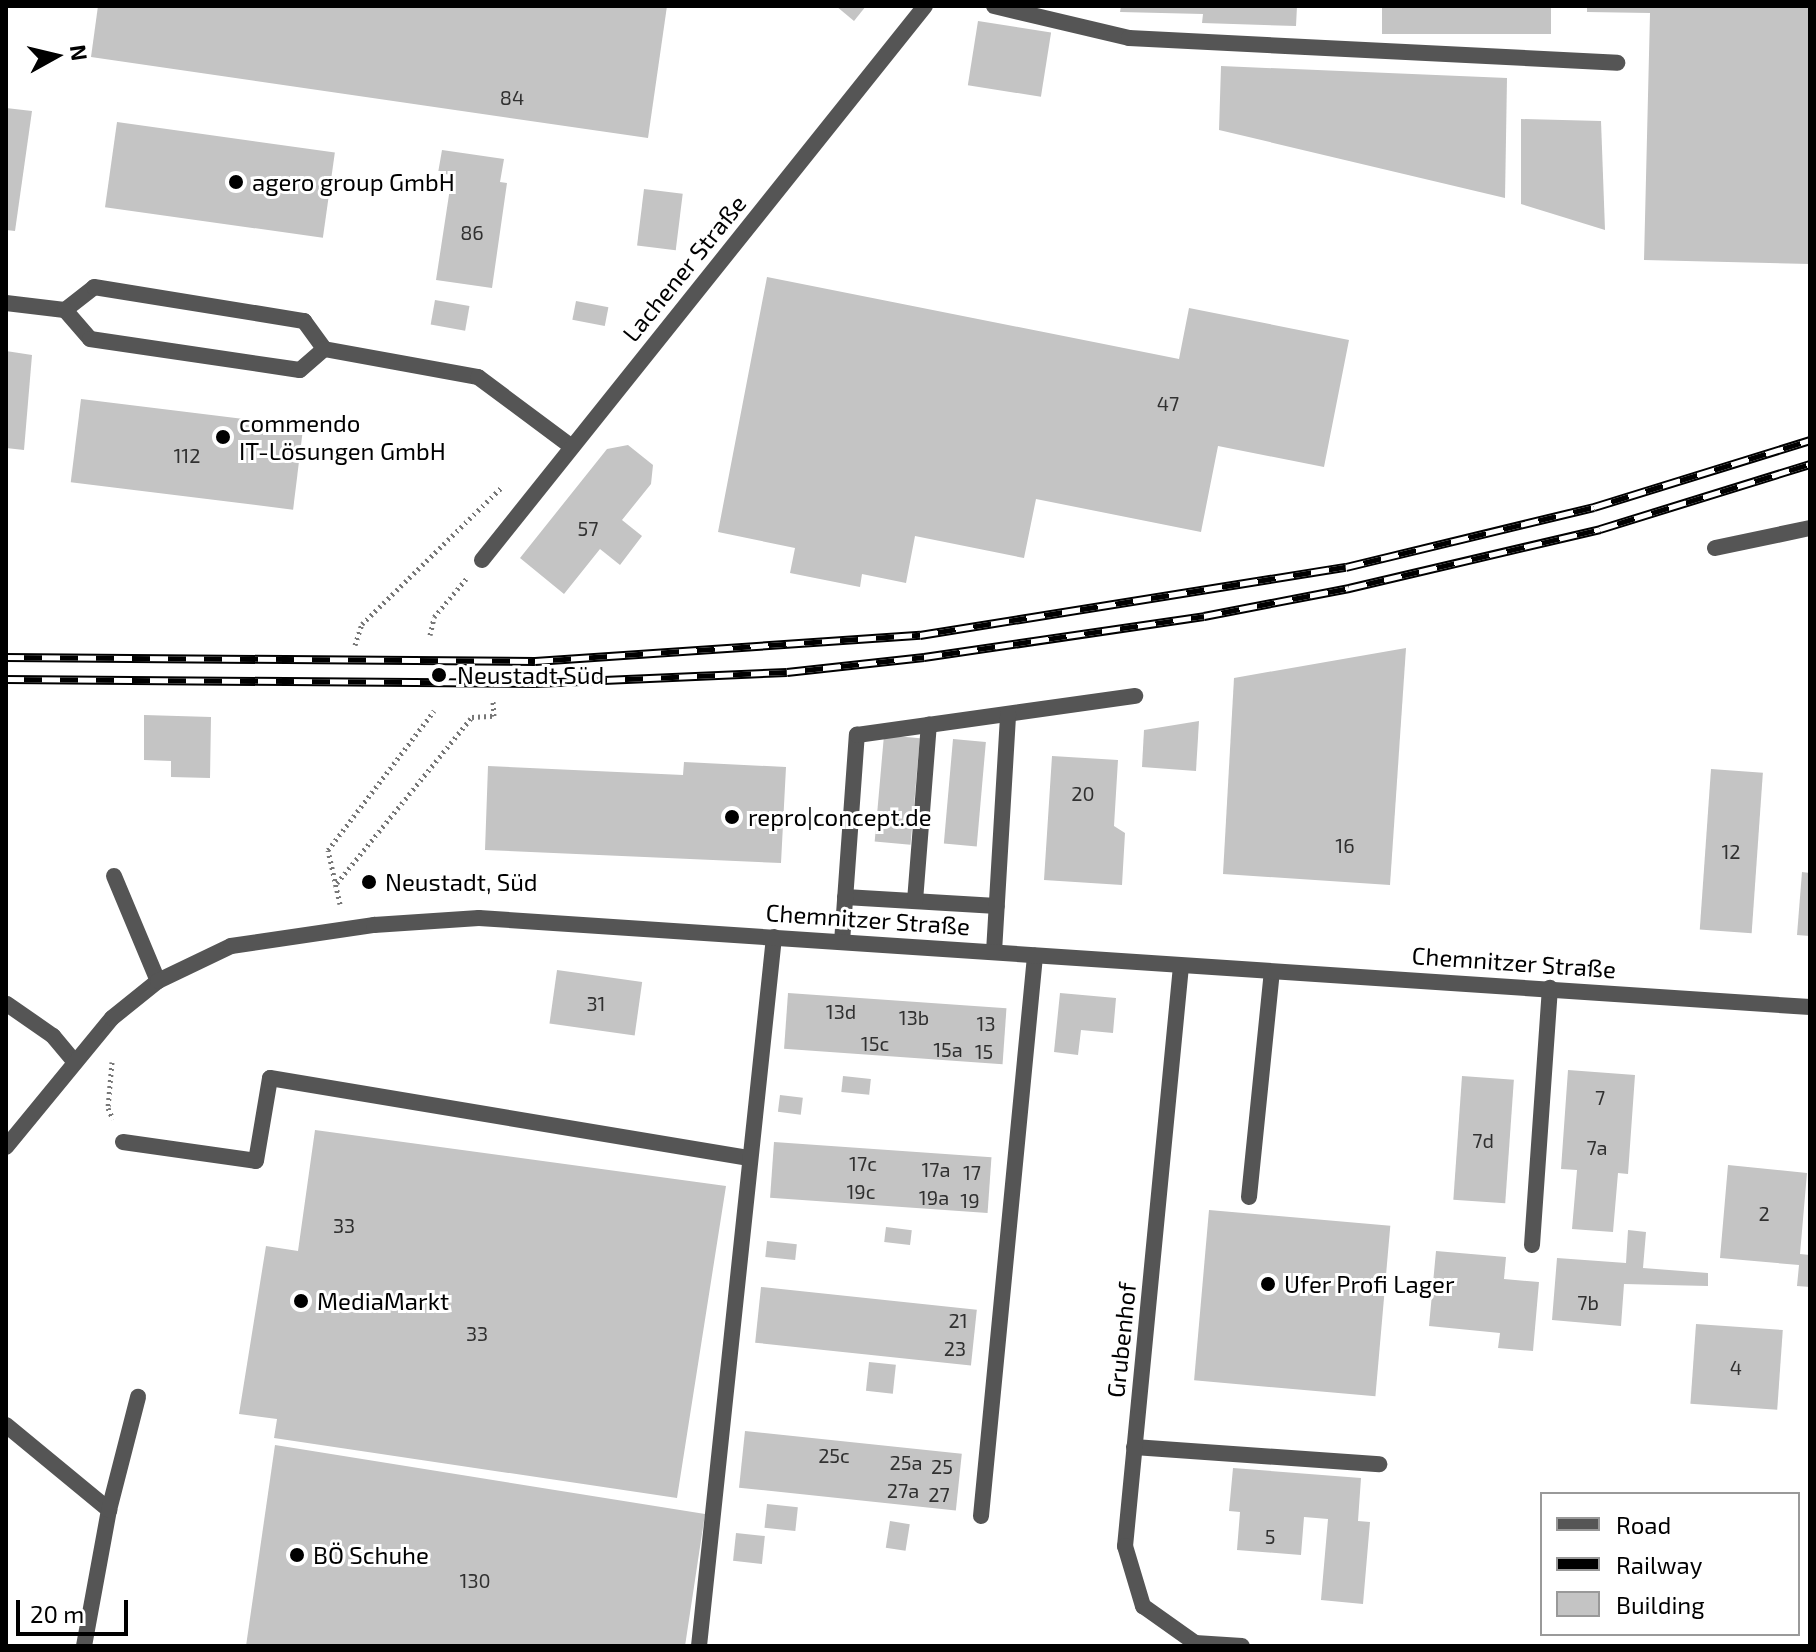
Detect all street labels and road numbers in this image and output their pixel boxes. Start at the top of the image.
street label: Lachener Straße [616,189,752,347]
street label: Chemnitzer Straße [765,897,971,941]
street label: Chemnitzer Straße [1411,940,1617,984]
street label: Grubenhof [1101,1281,1141,1399]

